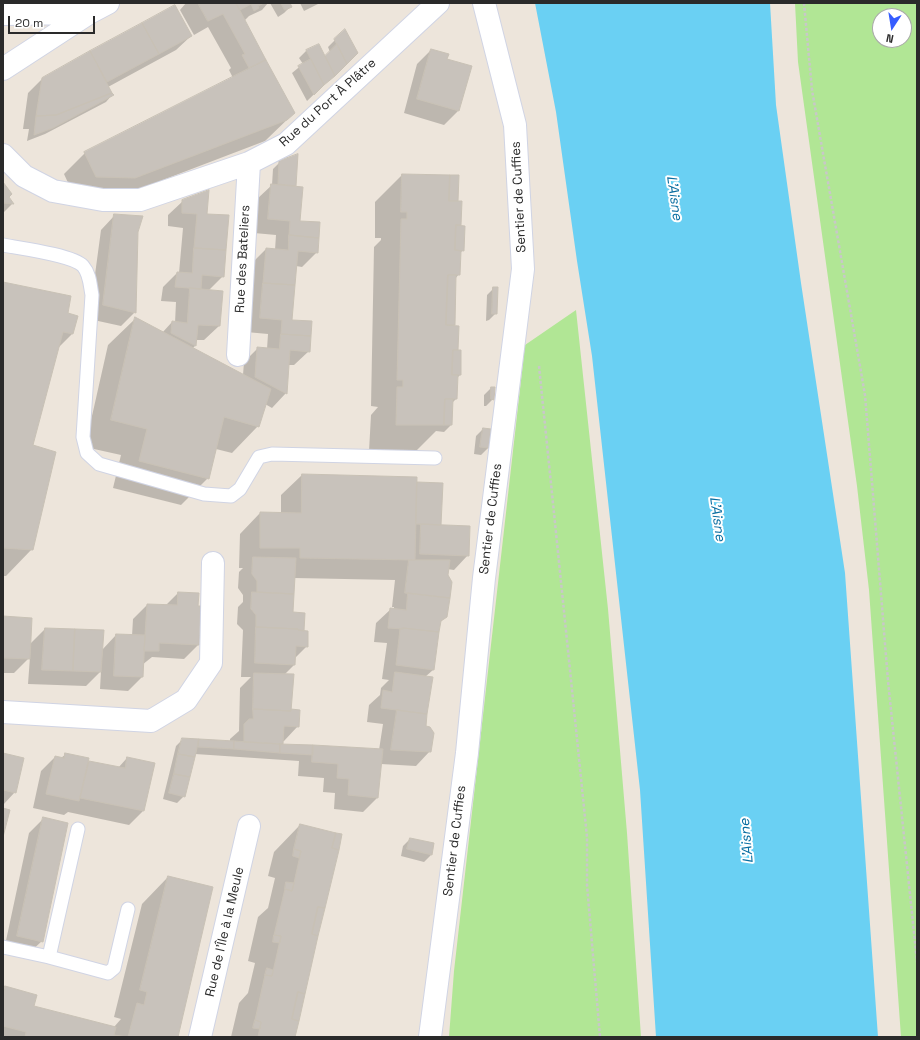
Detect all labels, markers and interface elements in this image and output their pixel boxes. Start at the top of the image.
scale bar [10,8,97,34]
north arrow [872,8,912,48]
text: 20 m [15,15,43,31]
text: N [885,31,895,46]
street label: Rue du Port À Plâtre [276,55,380,151]
street label: Sentier de Cuffies [508,141,530,253]
water label: L'Aisne [663,175,685,221]
street label: Rue des Bateliers [232,205,254,313]
street label: Sentier de Cuffies [476,463,506,575]
water label: L'Aisne [706,496,728,542]
street label: Sentier de Cuffies [440,785,470,897]
water label: L'Aisne [737,818,757,864]
street label: Rue de l'Île à la Meule [202,865,248,999]

